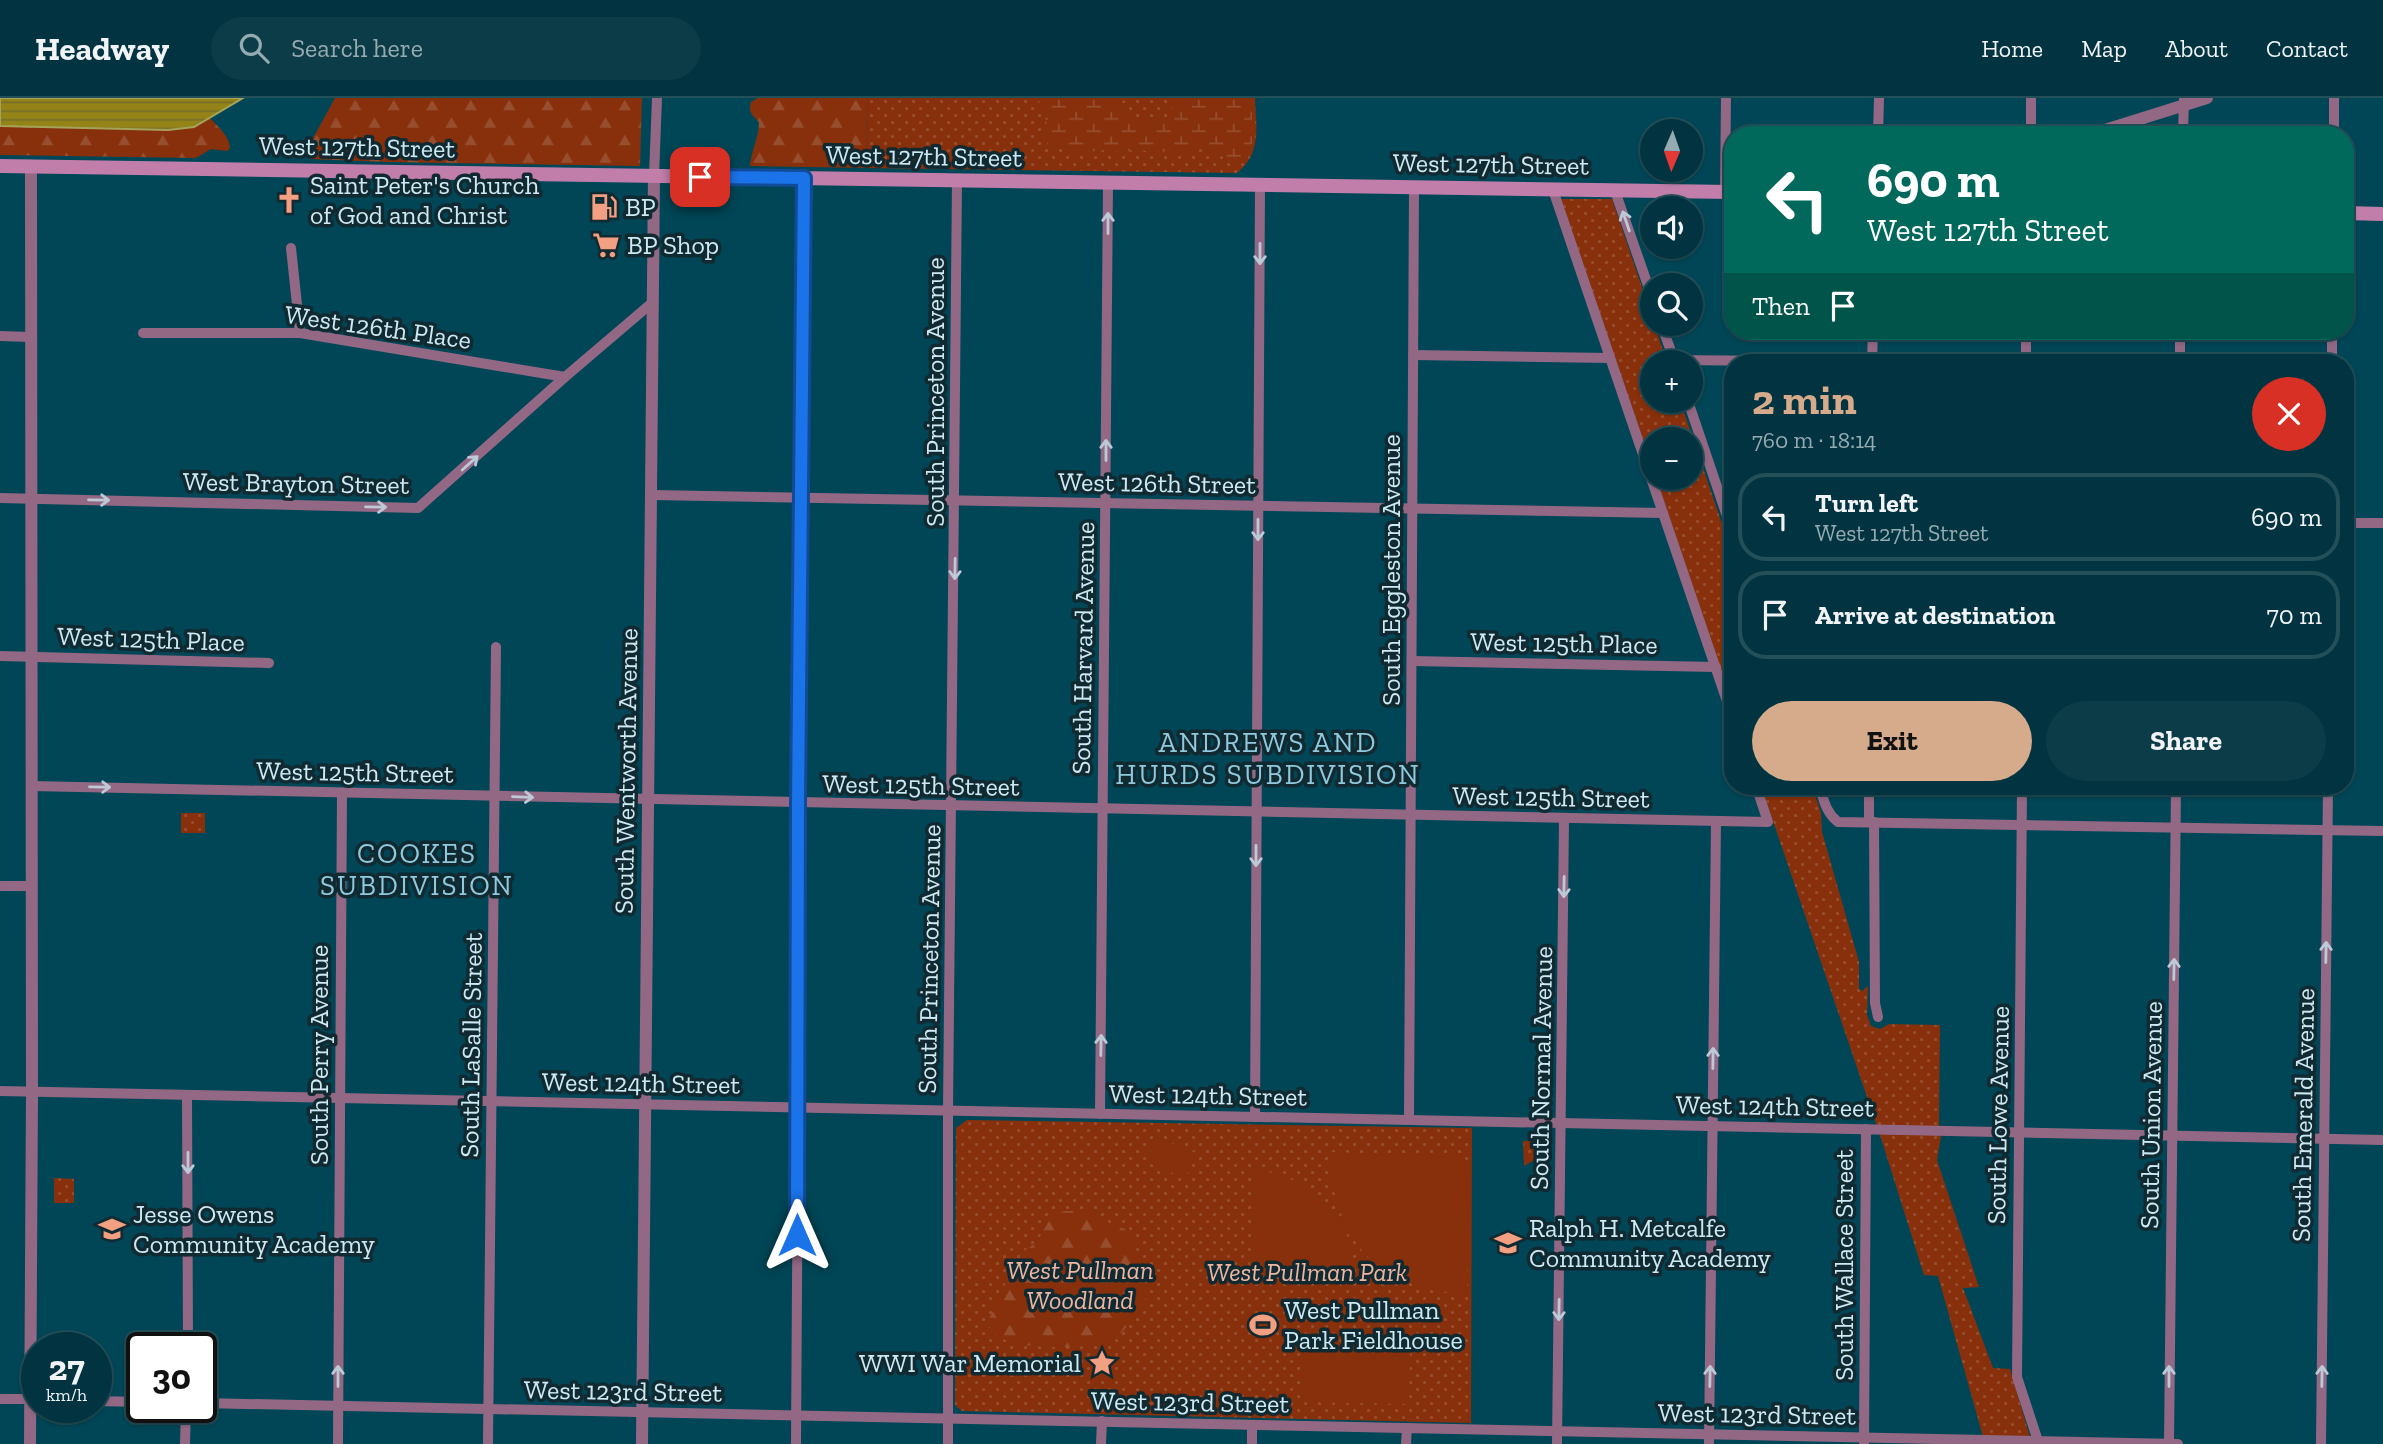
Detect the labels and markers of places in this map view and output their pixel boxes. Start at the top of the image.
pin [670,147,730,207]
place label: Saint Peter's Church of God and Christ [310,169,540,231]
church icon: Saint Peter's Church of God and Christ [274,185,304,215]
place label: BP [625,191,656,223]
fuel station icon: BP [589,192,619,222]
place label: BP Shop [627,229,719,261]
supermarket icon: BP Shop [591,230,621,260]
place label: Jesse Owens Community Academy [133,1198,376,1260]
place label: Ralph H. Metcalfe Community Academy [1529,1212,1772,1274]
school or university icon: Jesse Owens Community Academy [97,1214,127,1244]
school or university icon: Ralph H. Metcalfe Community Academy [1493,1228,1523,1258]
place label: West Pullman Park Fieldhouse [1284,1294,1463,1356]
sports icon: West Pullman Park Fieldhouse [1248,1310,1278,1340]
place label: WWI War Memorial [859,1347,1081,1379]
place icon: WWI War Memorial [1087,1348,1117,1378]

